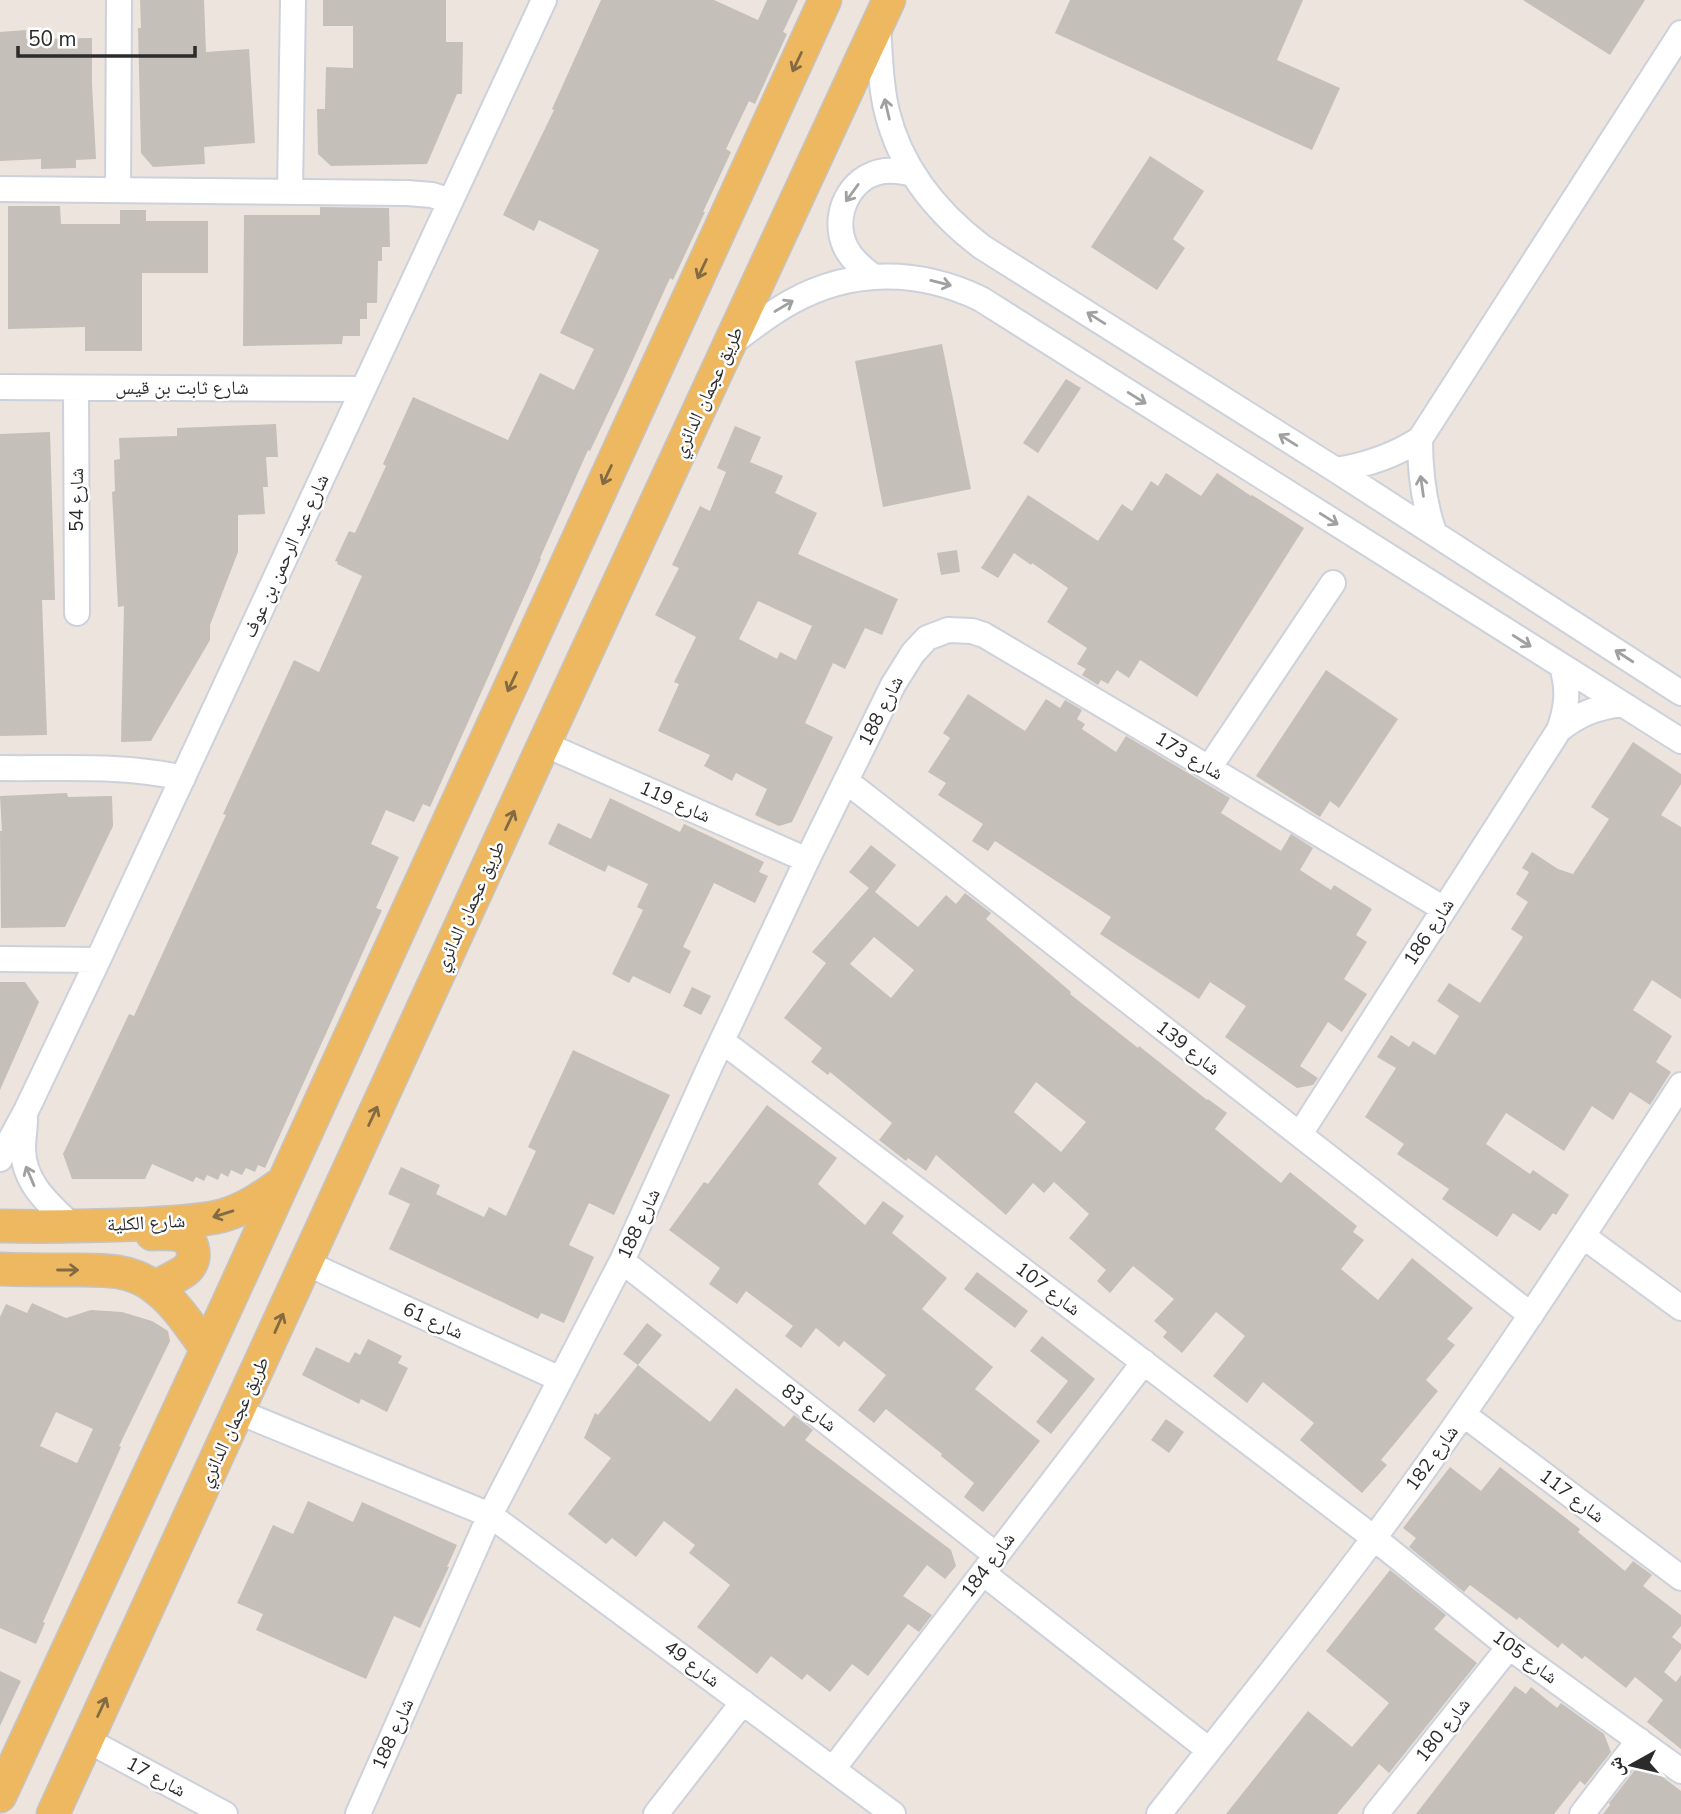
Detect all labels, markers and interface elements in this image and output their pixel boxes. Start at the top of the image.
scale bar [18,14,194,58]
text: 50 m [28,25,77,53]
one-way arrow [790,51,803,72]
one-way arrow [880,98,893,121]
one-way arrow [844,183,859,202]
one-way arrow [695,258,708,279]
one-way arrow [930,277,952,290]
one-way arrow [774,299,794,313]
one-way arrow [1086,311,1106,325]
street label: طريق عجمان الدائري [666,322,751,462]
street label: شارع ثابت بن قيس [115,375,249,401]
one-way arrow [1127,391,1147,405]
one-way arrow [1279,432,1299,446]
one-way arrow [600,464,613,486]
street label: شارع 54 [64,468,90,532]
street label: شارع عبد الرحمن بن عوف [237,470,335,642]
one-way arrow [1415,475,1428,498]
one-way arrow [1319,513,1339,527]
one-way arrow [1511,634,1531,648]
one-way arrow [1615,648,1634,663]
one-way arrow [505,671,518,692]
street label: شارع 188 [852,672,910,750]
street label: شارع 173 [1150,725,1228,787]
street label: شارع 119 [635,775,715,829]
one-way arrow [503,810,517,831]
street label: طريق عجمان الدائري [428,836,513,976]
street label: شارع 186 [1398,893,1460,971]
street label: شارع 139 [1150,1015,1226,1081]
one-way arrow [367,1106,381,1127]
one-way arrow [23,1166,36,1187]
street label: شارع 188 [611,1184,667,1264]
street label: شارع الكلية [106,1208,186,1238]
one-way arrow [212,1209,234,1222]
street label: شارع 107 [1010,1256,1086,1322]
one-way arrow [56,1263,79,1277]
street label: شارع 61 [399,1296,467,1346]
one-way arrow [273,1312,286,1334]
street label: طريق عجمان الدائري [192,1352,277,1492]
street label: شارع 83 [776,1378,842,1438]
street label: شارع 182 [1399,1420,1465,1496]
street label: شارع 117 [1534,1463,1610,1529]
street label: شارع 184 [955,1527,1021,1603]
street label: شارع 105 [1487,1624,1563,1690]
street label: شارع 49 [659,1634,725,1694]
street label: شارع 180 [1410,1692,1476,1768]
street label: شارع 188 [366,1694,420,1774]
one-way arrow [96,1697,109,1719]
north arrow [1597,1730,1667,1800]
street label: شارع 17 [122,1751,190,1803]
text: ش [1602,1755,1630,1779]

